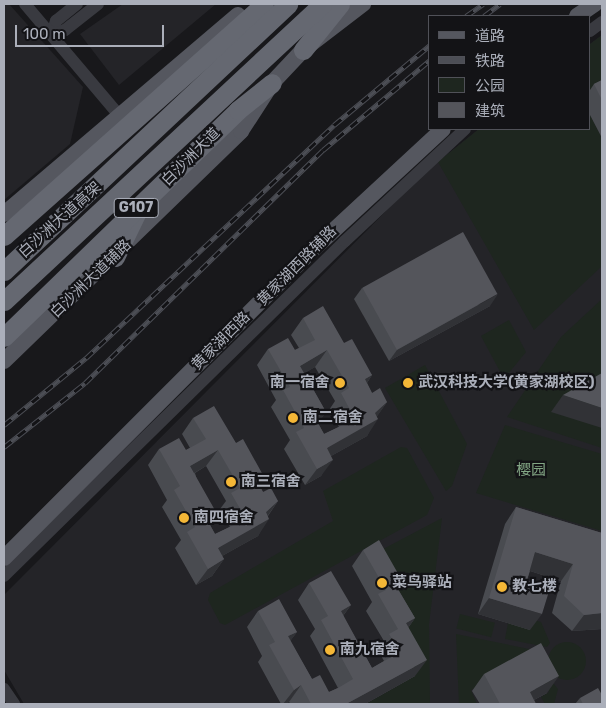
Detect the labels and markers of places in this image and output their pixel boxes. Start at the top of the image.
place label: 南一宿舍 [270,374,330,392]
place label: 武汉科技大学(黄家湖校区) [418,374,595,392]
marker: 南一宿舍 [334,377,346,389]
marker: 武汉科技大学(黄家湖校区) [402,377,414,389]
place label: 南二宿舍 [303,409,363,427]
marker: 南二宿舍 [287,412,299,424]
place label: 南三宿舍 [241,473,301,491]
marker: 南三宿舍 [225,476,237,488]
place label: 南四宿舍 [194,509,254,527]
marker: 南四宿舍 [178,512,190,524]
place label: 菜鸟驿站 [392,574,452,592]
marker: 菜鸟驿站 [376,577,388,589]
place label: 教七楼 [512,578,557,596]
marker: 教七楼 [496,581,508,593]
place label: 南九宿舍 [340,641,400,659]
marker: 南九宿舍 [324,644,336,656]

